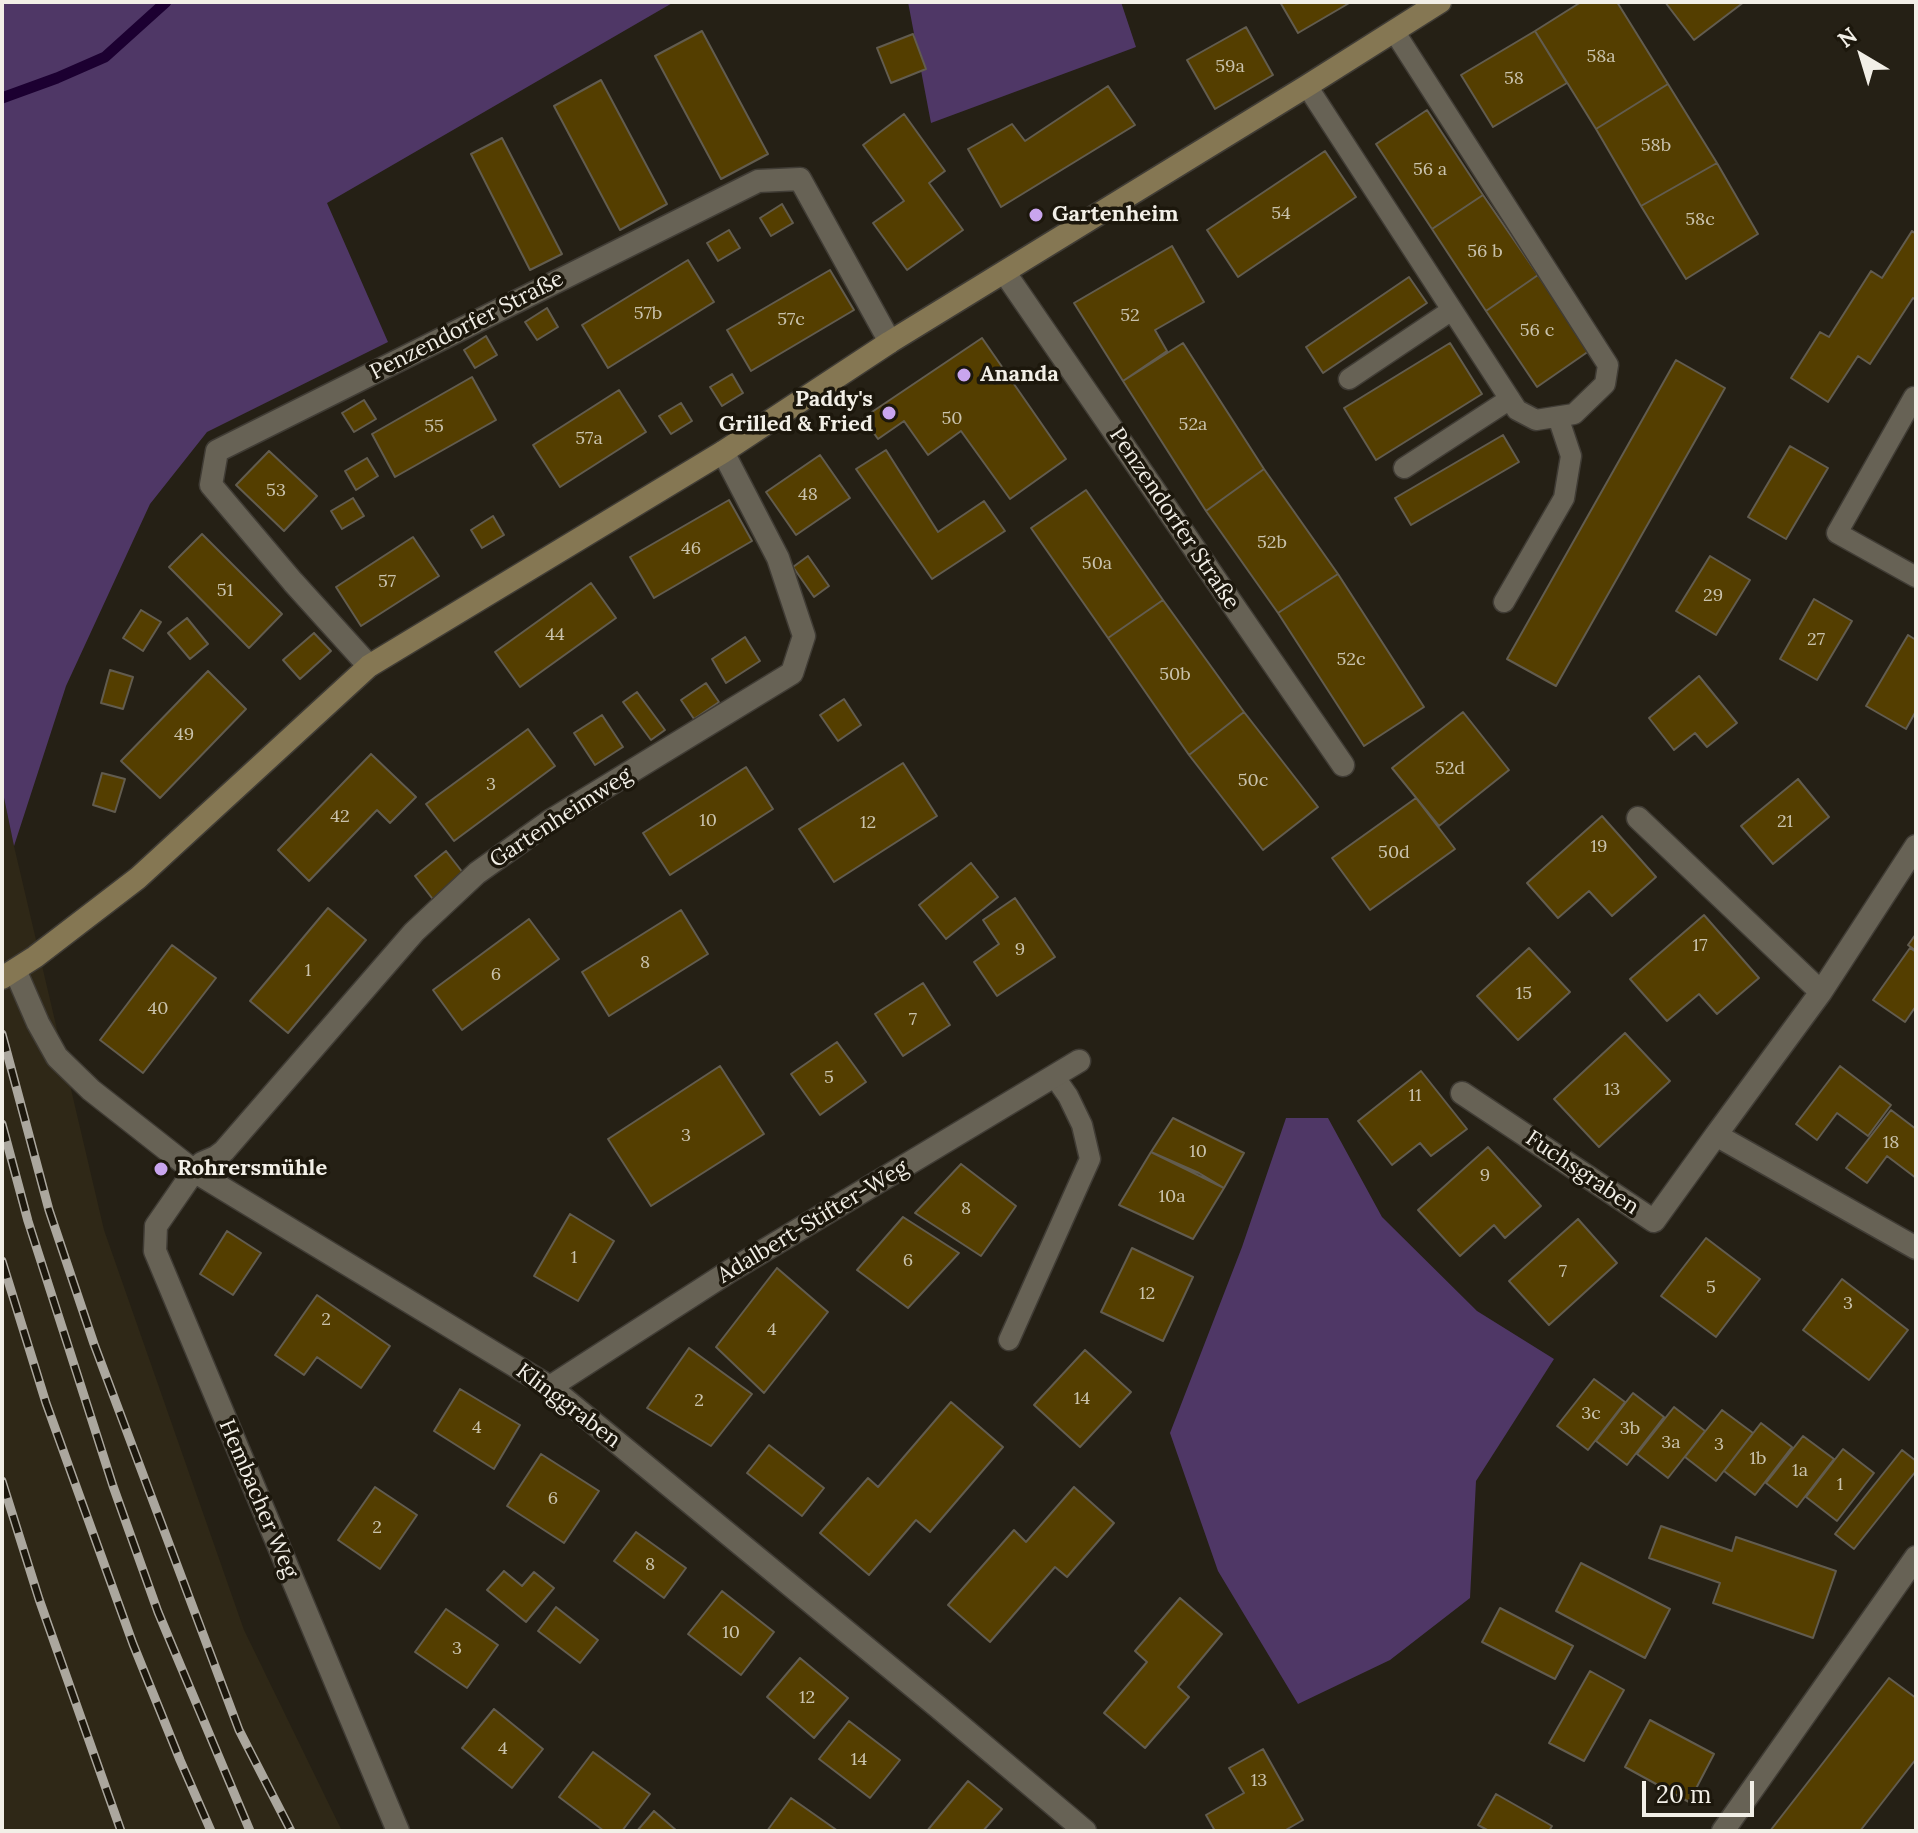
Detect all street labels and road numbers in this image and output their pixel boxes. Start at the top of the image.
street label: Penzendorfer Straße [366,266,568,386]
street label: Penzendorfer Straße [1103,423,1245,615]
street label: Gartenheimweg [485,762,637,874]
street label: Fuchsgraben [1520,1125,1644,1221]
street label: Adalbert-Stifter-Weg [713,1155,913,1289]
street label: Klinggraben [511,1358,625,1454]
street label: Hembacher Weg [213,1416,303,1582]

